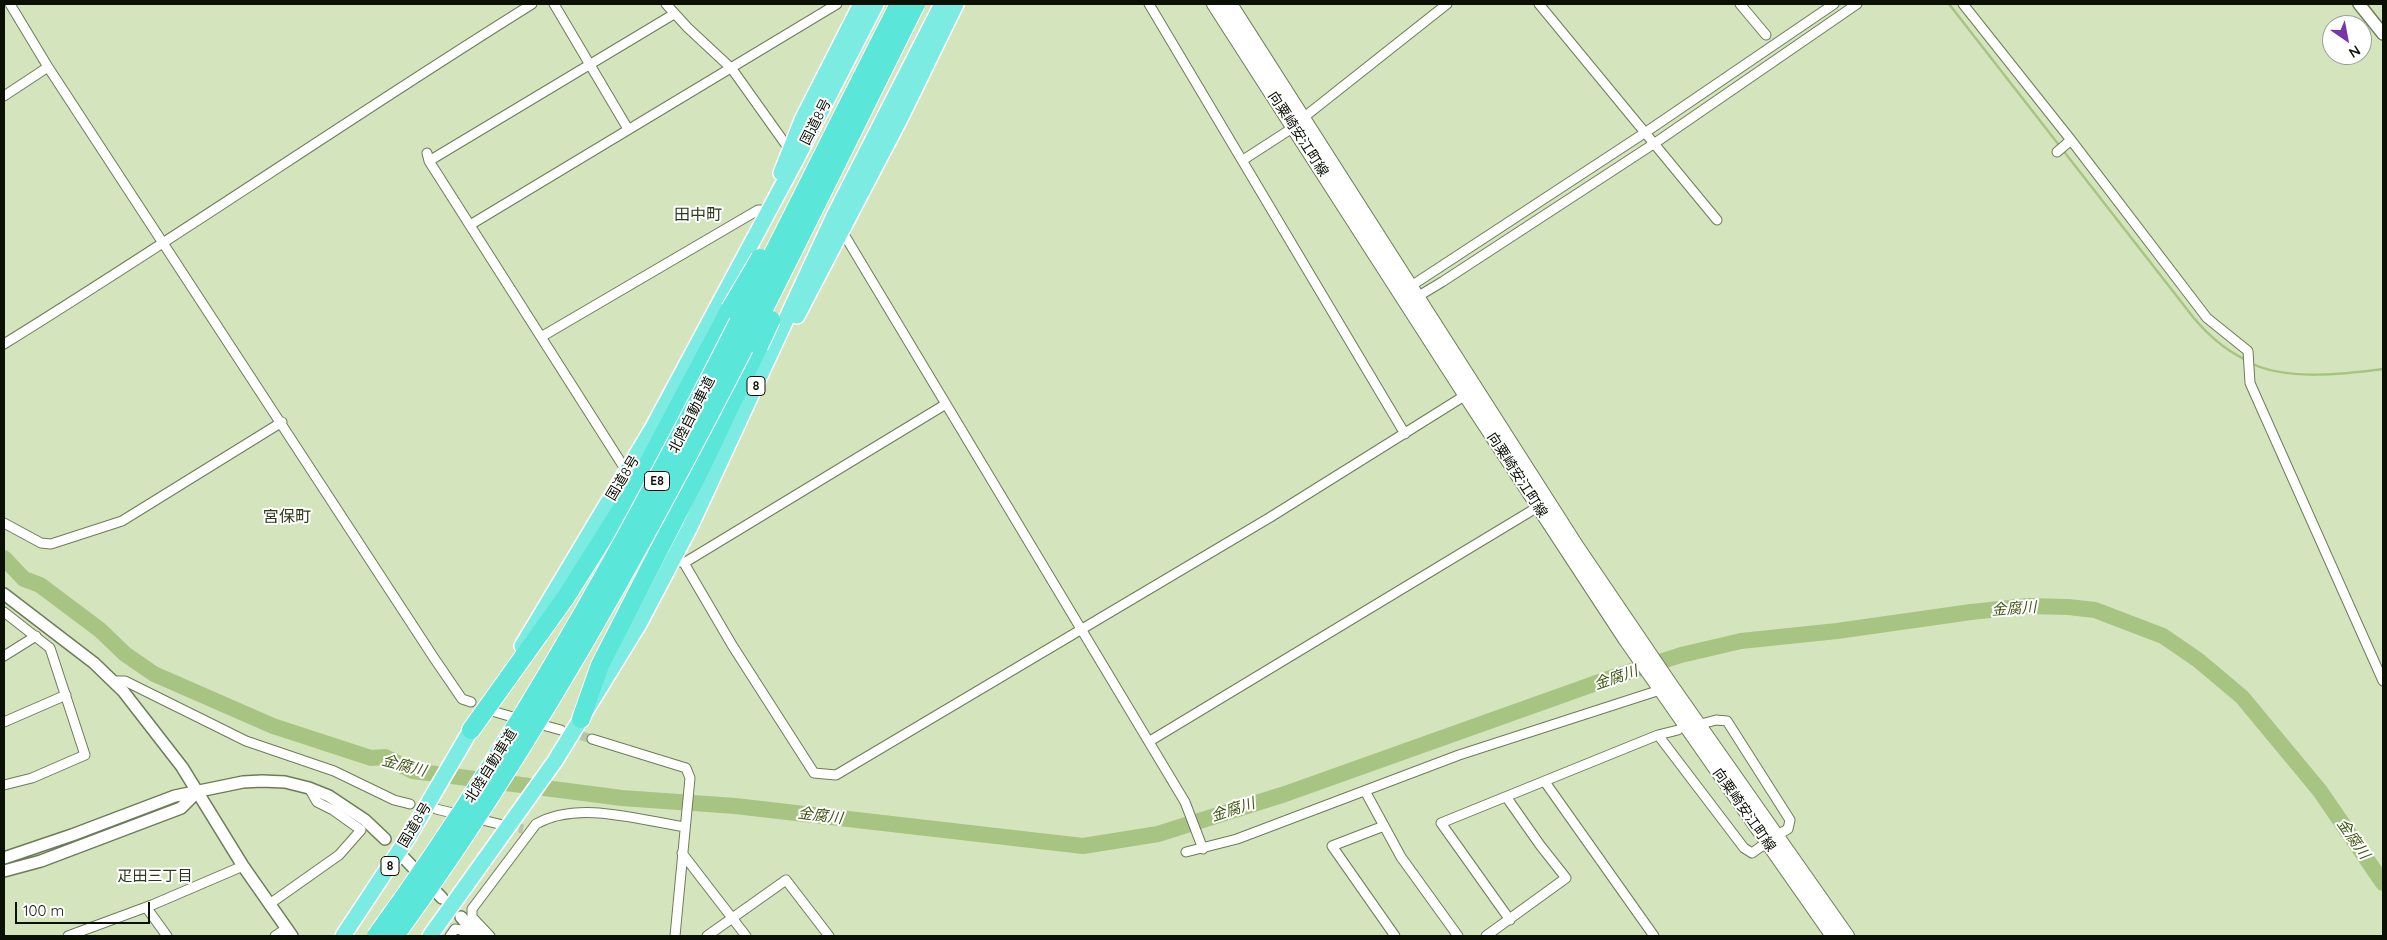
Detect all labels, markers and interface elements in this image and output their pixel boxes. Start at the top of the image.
north arrow [2322,15,2372,65]
text: N [2345,41,2364,62]
street label: 向粟崎安江町線 [1264,88,1332,180]
street label: 国道8号 [797,96,835,148]
district label: 田中町 [674,205,722,225]
street label: 北陸自動車道 [665,374,719,456]
road number: 8 [747,376,765,396]
street label: 向粟崎安江町線 [1483,429,1551,521]
street label: 国道8号 [603,452,643,504]
road number: E8 [644,472,670,491]
district label: 宮保町 [263,507,311,527]
water label: 金腐川 [1991,598,2037,620]
water label: 金腐川 [1592,662,1640,694]
street label: 北陸自動車道 [462,726,520,806]
water label: 金腐川 [380,751,428,781]
street label: 向粟崎安江町線 [1709,765,1779,855]
water label: 金腐川 [1209,794,1257,826]
street label: 国道8号 [395,799,435,851]
water label: 金腐川 [797,804,843,828]
water label: 金腐川 [2333,815,2373,863]
road number: 8 [381,856,399,876]
district label: 疋田三丁目 [118,867,192,885]
scale bar [18,892,152,924]
text: 100 m [23,901,64,920]

